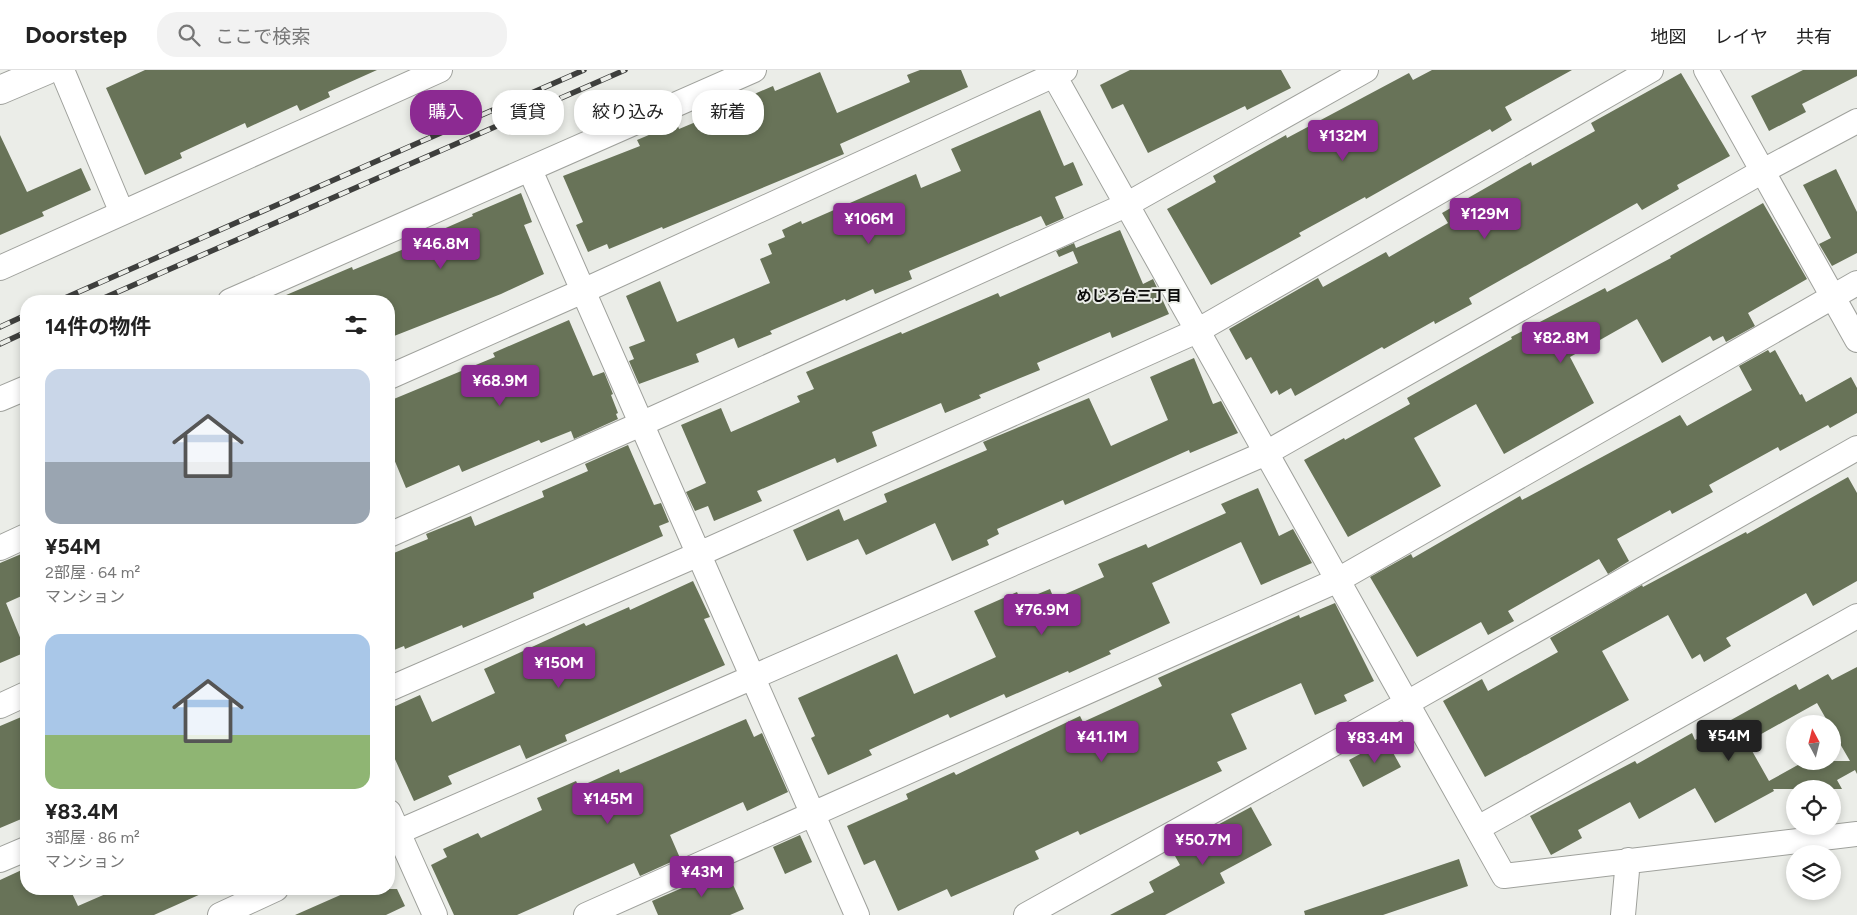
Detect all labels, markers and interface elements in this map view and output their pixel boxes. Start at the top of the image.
search box [157,12,507,57]
text: Doorstep [25,20,127,49]
icon: search [175,21,203,49]
text: ここで検索 [215,25,310,48]
text: 地図 [1651,26,1687,48]
text: レイヤ [1715,26,1768,48]
text: 共有 [1796,26,1832,48]
chip: 購入 [410,90,482,135]
chip: 賃貸 [492,90,564,135]
chip: 絞り込み [574,90,682,135]
chip: 新着 [692,90,764,135]
pin: ¥132M [1308,119,1378,162]
text: ¥132M [1319,126,1367,145]
pin: ¥129M [1450,198,1520,240]
pin: ¥106M [834,202,904,245]
text: ¥129M [1461,204,1509,223]
text: ¥106M [844,209,894,228]
pin: ¥46.8M [400,228,482,270]
text: ¥46.8M [413,234,469,253]
district label: めじろ台三丁目 [1076,287,1182,305]
icon: filters [342,311,370,339]
text: 14件の物件 [45,314,151,339]
pin: ¥82.8M [1520,322,1602,364]
text: ¥82.8M [1533,328,1589,347]
pin: ¥68.9M [459,364,541,407]
text: ¥68.9M [472,371,528,390]
icon: home [163,401,253,491]
text: ¥54M [45,534,101,559]
text: 2部屋 · 64 m² [45,563,140,582]
text: マンション [45,587,125,606]
pin: ¥76.9M [1001,594,1083,636]
text: ¥76.9M [1015,600,1069,619]
pin: ¥150M [524,646,594,689]
text: ¥150M [534,653,584,672]
icon: home [163,666,253,756]
north arrow [1786,715,1841,770]
map controls [1786,715,1841,900]
pin: ¥41.1M [1061,720,1143,763]
pin: ¥54M [1699,720,1759,762]
pin: ¥83.4M [1334,722,1416,764]
text: ¥54M [1708,726,1750,745]
text: ¥41.1M [1077,727,1127,746]
text: ¥83.4M [1347,728,1403,747]
button: locate [1786,780,1841,835]
pin: ¥145M [573,782,643,825]
text: ¥145M [583,789,633,808]
text: ¥83.4M [45,799,119,824]
pin: ¥50.7M [1162,824,1244,866]
text: 3部屋 · 86 m² [45,828,140,847]
text: ¥50.7M [1175,830,1231,849]
button: layers [1786,845,1841,900]
text: マンション [45,852,125,871]
pin: ¥43M [672,856,732,898]
text: ¥43M [681,862,723,881]

